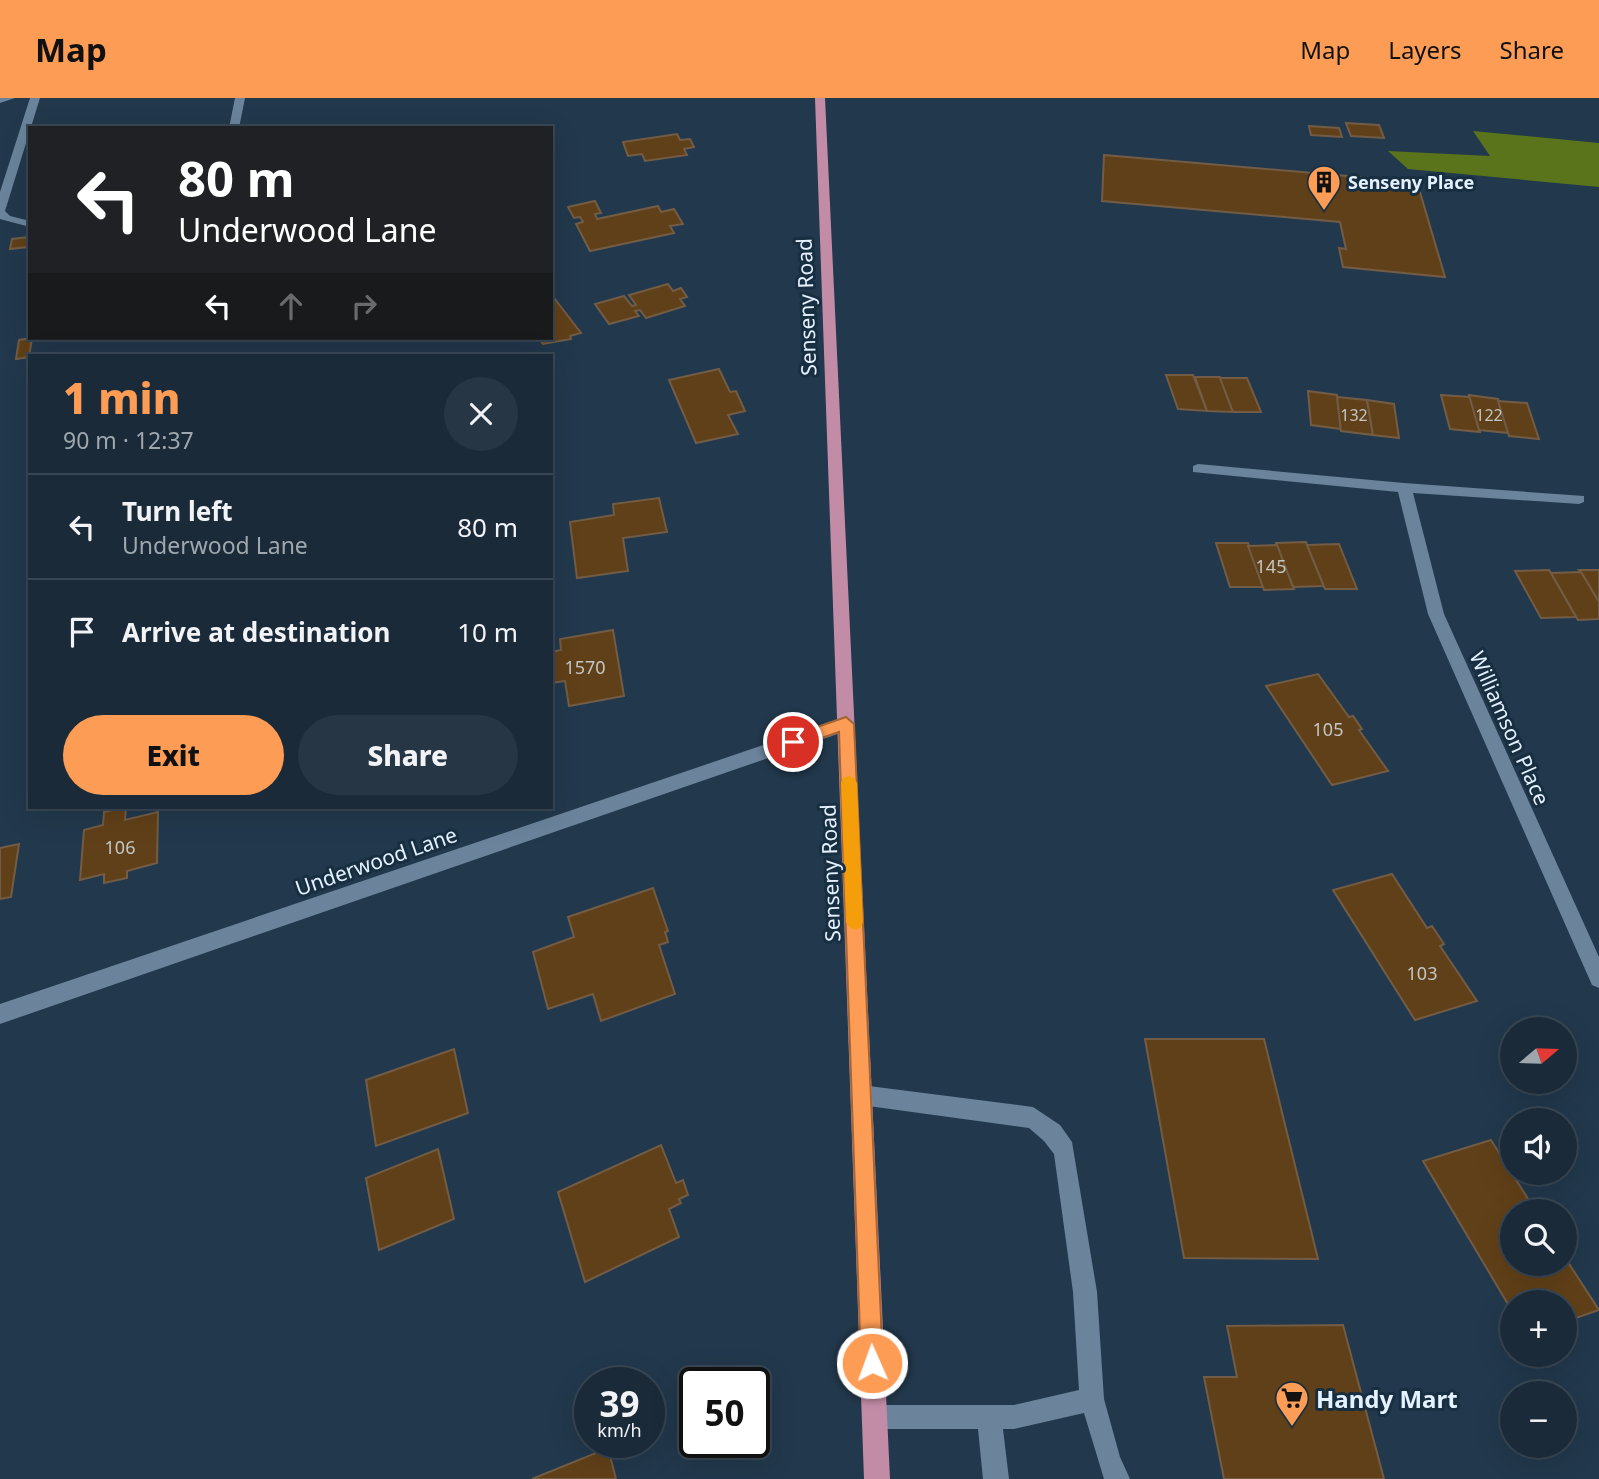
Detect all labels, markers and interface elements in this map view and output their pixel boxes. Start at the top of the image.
text: Map [35,27,107,72]
text: Map [1300,33,1350,66]
text: Layers [1388,33,1462,66]
text: Share [1500,33,1564,66]
text: 80 m [178,145,295,211]
icon: left [63,154,154,245]
building icon: Senseny Place [1305,163,1343,212]
place label: Senseny Place [1348,170,1474,194]
text: Underwood Lane [178,208,437,251]
street label: Senseny Road [790,238,822,376]
icon: left [199,287,237,325]
icon: ahead [272,287,310,325]
icon: right [345,287,383,325]
text: 1 min [63,369,180,426]
button: close [444,377,518,451]
house number: 132 [1340,404,1368,426]
house number: 122 [1475,404,1503,426]
text: 90 m · 12:37 [63,424,194,456]
text: Turn left [122,493,233,529]
icon: left [63,508,101,546]
text: 80 m [457,509,518,545]
text: Underwood Lane [122,529,308,561]
house number: 145 [1256,554,1286,578]
icon: arrive [63,613,101,651]
text: Arrive at destination [122,614,391,650]
text: 10 m [457,614,518,650]
street label: Williamson Place [1464,647,1556,809]
house number: 1570 [564,655,606,679]
pin [763,712,823,772]
button: Exit [63,715,284,795]
button: Share [298,715,518,795]
house number: 105 [1313,717,1343,741]
icon: arrive [774,723,812,761]
street label: Senseny Road [814,804,846,942]
street label: Underwood Lane [291,820,461,902]
house number: 106 [105,835,135,859]
house number: 103 [1407,961,1437,985]
north arrow [1500,1017,1577,1094]
map controls [1500,1017,1577,1458]
button: sound [1500,1108,1577,1185]
button: search [1500,1199,1577,1276]
button: + [1500,1290,1577,1367]
position arrow [835,1326,909,1400]
speed limit sign: 50 [679,1367,770,1458]
supermarket icon: Handy Mart [1273,1379,1311,1428]
text: 39 [599,1380,640,1427]
button: − [1500,1381,1577,1458]
place label: Handy Mart [1316,1382,1458,1415]
text: km/h [597,1418,642,1442]

